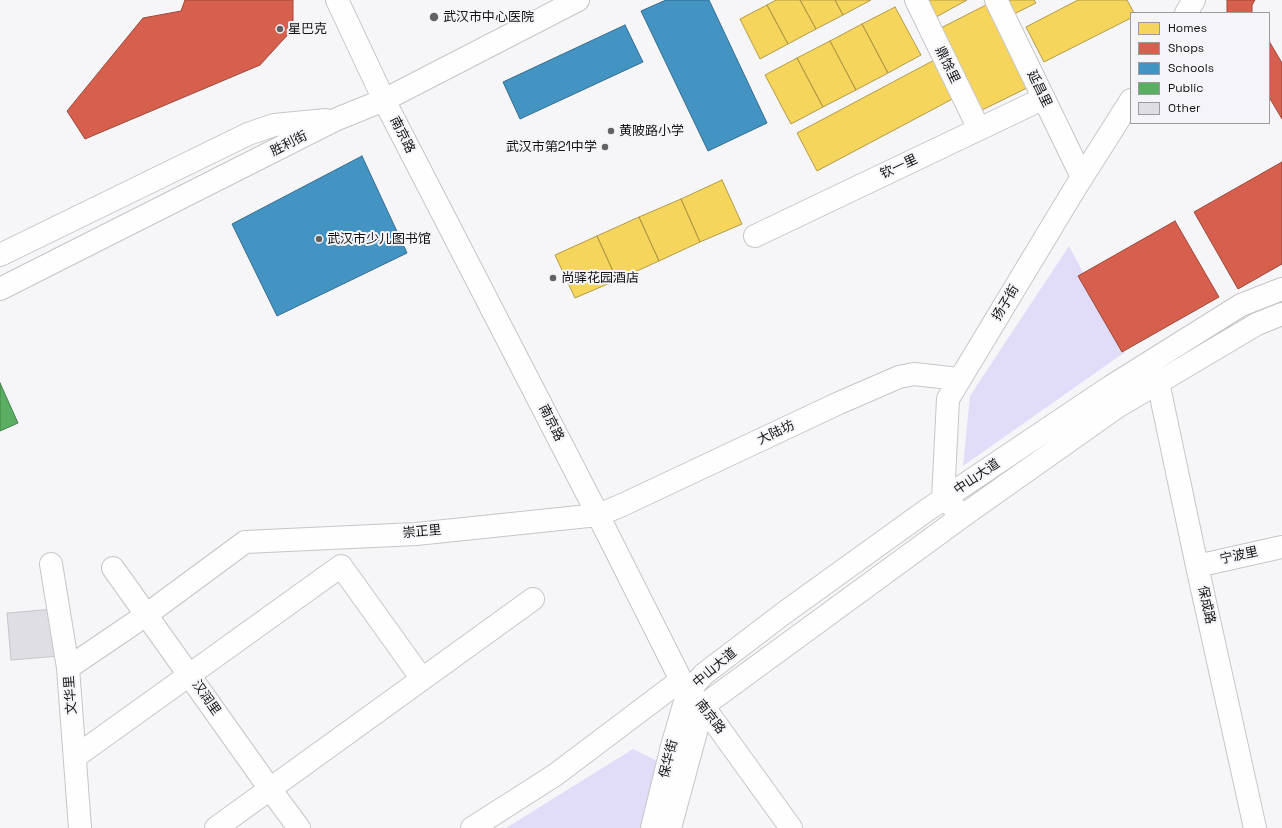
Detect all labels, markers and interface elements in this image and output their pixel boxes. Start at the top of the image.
place label: 武汉市中心医院 [443,9,534,25]
marker: 武汉市中心医院 [428,11,440,23]
legend [1130,12,1270,124]
text: Homes [1168,20,1207,36]
place label: 星巴克 [288,21,327,37]
marker: 星巴克 [275,24,285,34]
text: Shops [1168,40,1204,56]
street label: 鼎馀里 [931,44,963,86]
text: Schools [1168,60,1214,76]
street label: 延昌里 [1023,68,1055,110]
text: Public [1168,80,1203,96]
text: Other [1168,100,1201,116]
street label: 南京路 [386,114,418,156]
place label: 黄陂路小学 [619,123,684,139]
marker: 黄陂路小学 [606,126,616,136]
street label: 胜利街 [268,128,310,160]
place label: 武汉市第21中学 [506,139,597,155]
marker: 武汉市第21中学 [600,142,610,152]
street label: 钦一里 [878,152,920,182]
place label: 武汉市少儿图书馆 [327,231,431,247]
marker: 武汉市少儿图书馆 [314,234,324,244]
place label: 尚驿花园酒店 [561,270,639,286]
marker: 尚驿花园酒店 [548,273,558,283]
street label: 扬子街 [989,282,1023,324]
street label: 南京路 [535,402,567,444]
street label: 大陆坊 [755,418,797,448]
street label: 中山大道 [951,456,1003,498]
street label: 崇正里 [402,523,442,541]
street label: 宁波里 [1218,544,1260,568]
street label: 保成路 [1194,584,1218,626]
street label: 中山大道 [690,645,740,691]
street label: 文华里 [62,675,80,715]
street label: 汉润里 [188,678,224,718]
street label: 南京路 [692,697,728,737]
street label: 保华街 [657,738,681,780]

